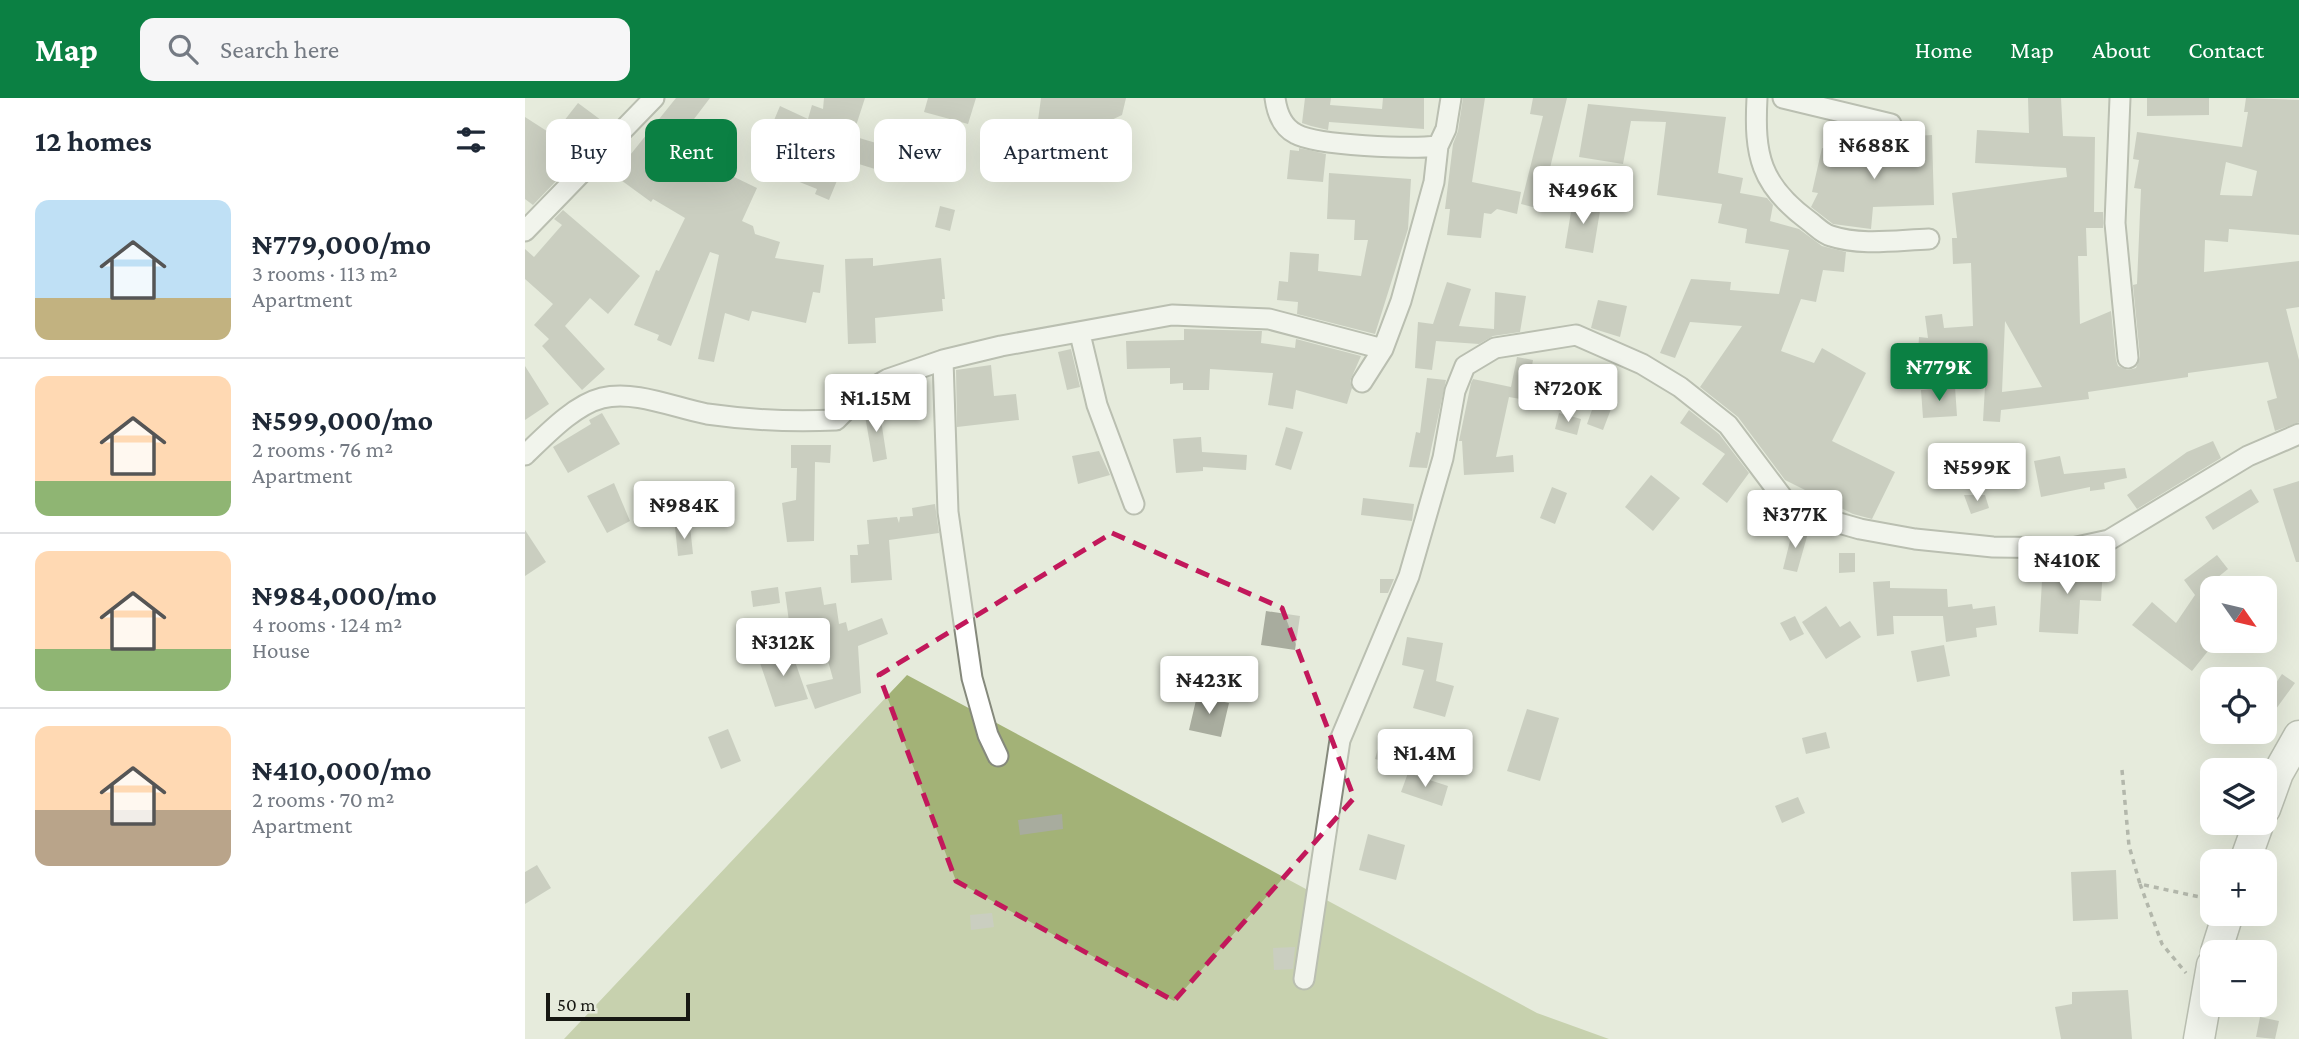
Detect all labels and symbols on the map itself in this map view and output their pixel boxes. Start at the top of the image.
pin: ₦688K [1825,122,1923,181]
pin: ₦496K [1534,166,1632,226]
pin: ₦779K [1890,344,1988,403]
pin: ₦720K [1519,364,1617,424]
pin: ₦1.15M [819,374,933,434]
pin: ₦599K [1928,444,2026,503]
pin: ₦984K [635,482,733,541]
pin: ₦377K [1746,490,1844,550]
pin: ₦410K [2018,536,2116,596]
north arrow [2200,576,2277,653]
pin: ₦312K [734,618,832,678]
pin: ₦423K [1160,656,1258,716]
pin: ₦1.4M [1376,730,1474,789]
scale bar [546,990,689,1022]

